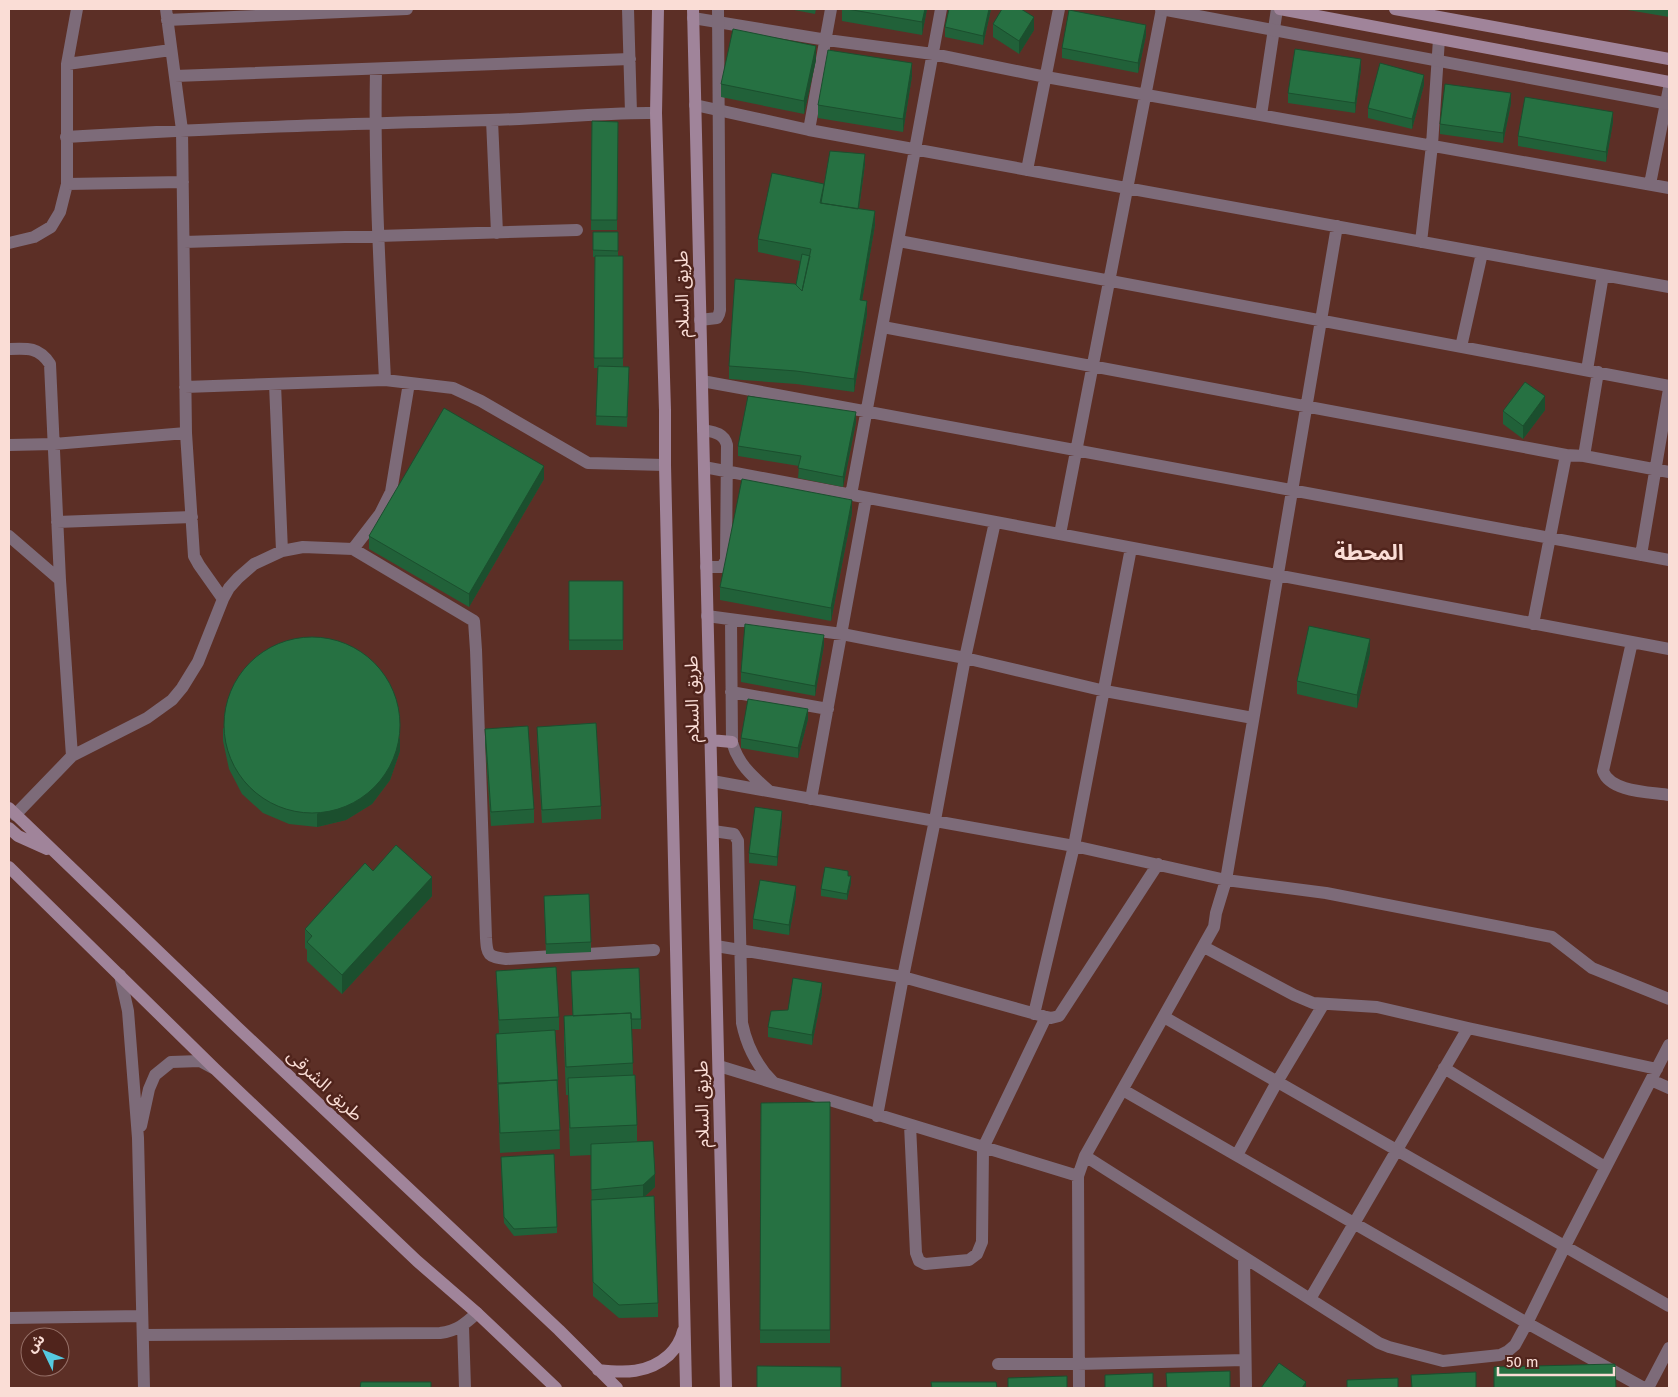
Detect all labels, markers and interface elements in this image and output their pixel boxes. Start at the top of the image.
street label: طريق السلام [670,250,697,338]
district label: المحطة [1334,539,1404,566]
street label: طريق السلام [680,655,707,743]
street label: طريق الشرقى [283,1044,367,1126]
street label: طريق السلام [690,1060,717,1148]
north arrow [20,1327,70,1377]
text: ش [23,1331,49,1356]
scale bar [1498,1344,1614,1376]
text: 50 m [1506,1353,1539,1371]

